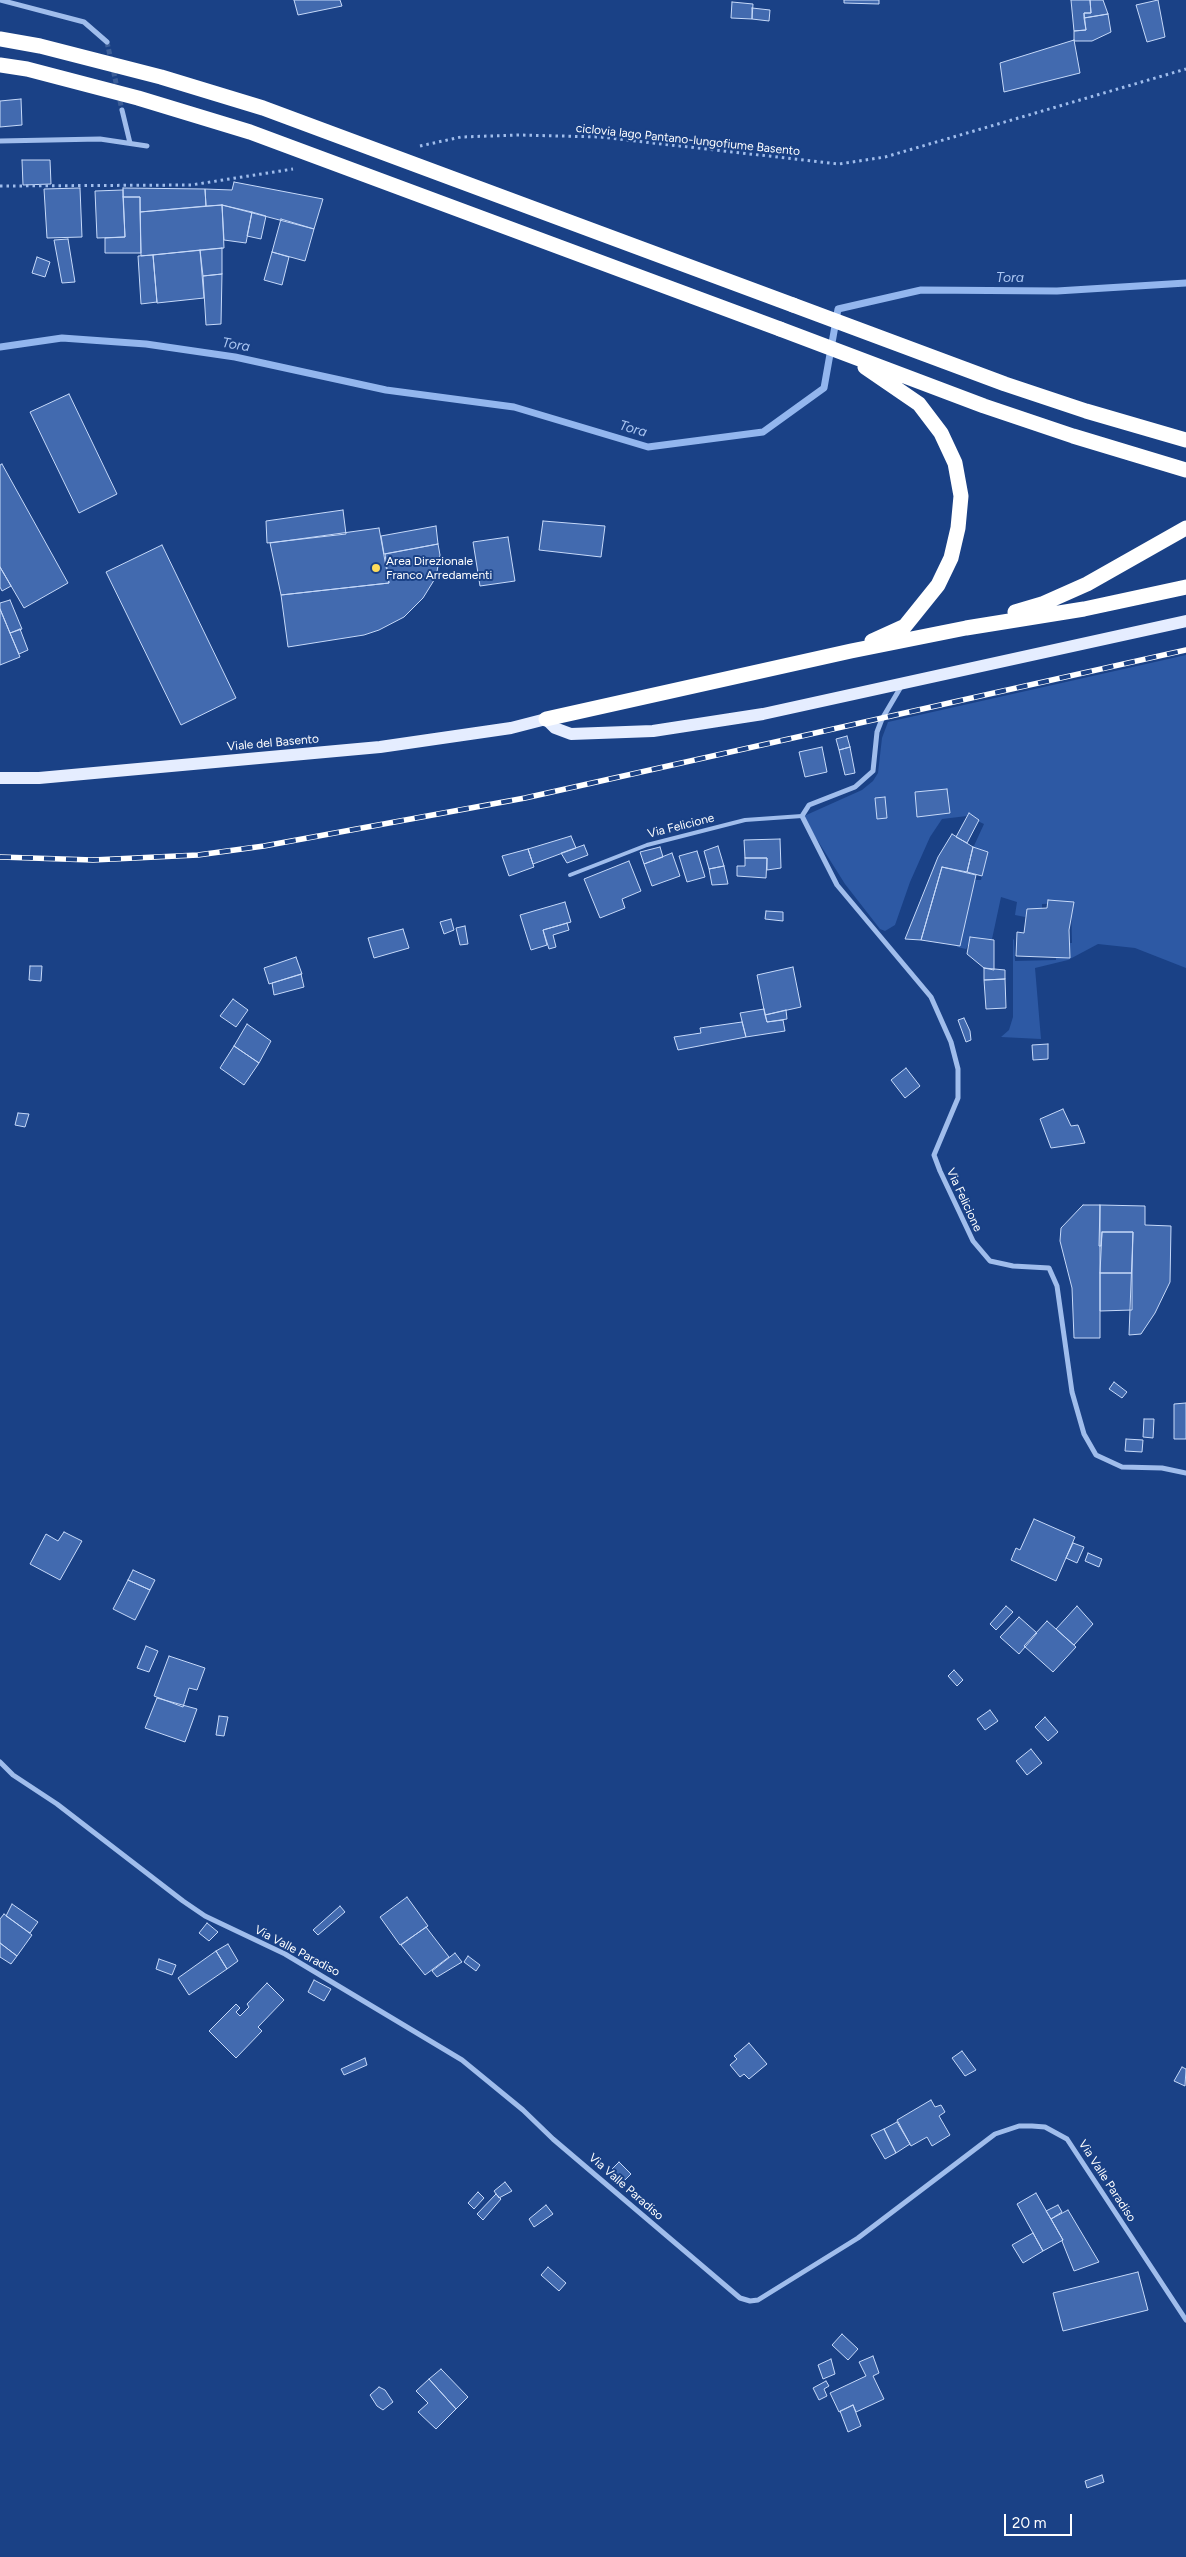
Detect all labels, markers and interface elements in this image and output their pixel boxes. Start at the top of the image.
street label: ciclovia lago Pantano-lungofiume Basento [575,121,801,159]
water label: Tora [996,270,1024,286]
water label: Tora [221,335,251,355]
water label: Tora [617,417,649,441]
place label: Area Direzionale Franco Arredamenti [386,554,492,582]
marker: Area Direzionale Franco Arredamenti [370,562,382,574]
street label: Viale del Basento [226,732,320,754]
street label: Via Felicione [646,811,716,841]
street label: Via Felicione [943,1166,985,1234]
street label: Via Valle Paradiso [252,1922,342,1980]
street label: Via Valle Paradiso [1075,2137,1139,2225]
street label: Via Valle Paradiso [586,2151,666,2223]
scale bar [1006,2504,1074,2536]
text: 20 m [1012,2514,1046,2532]

